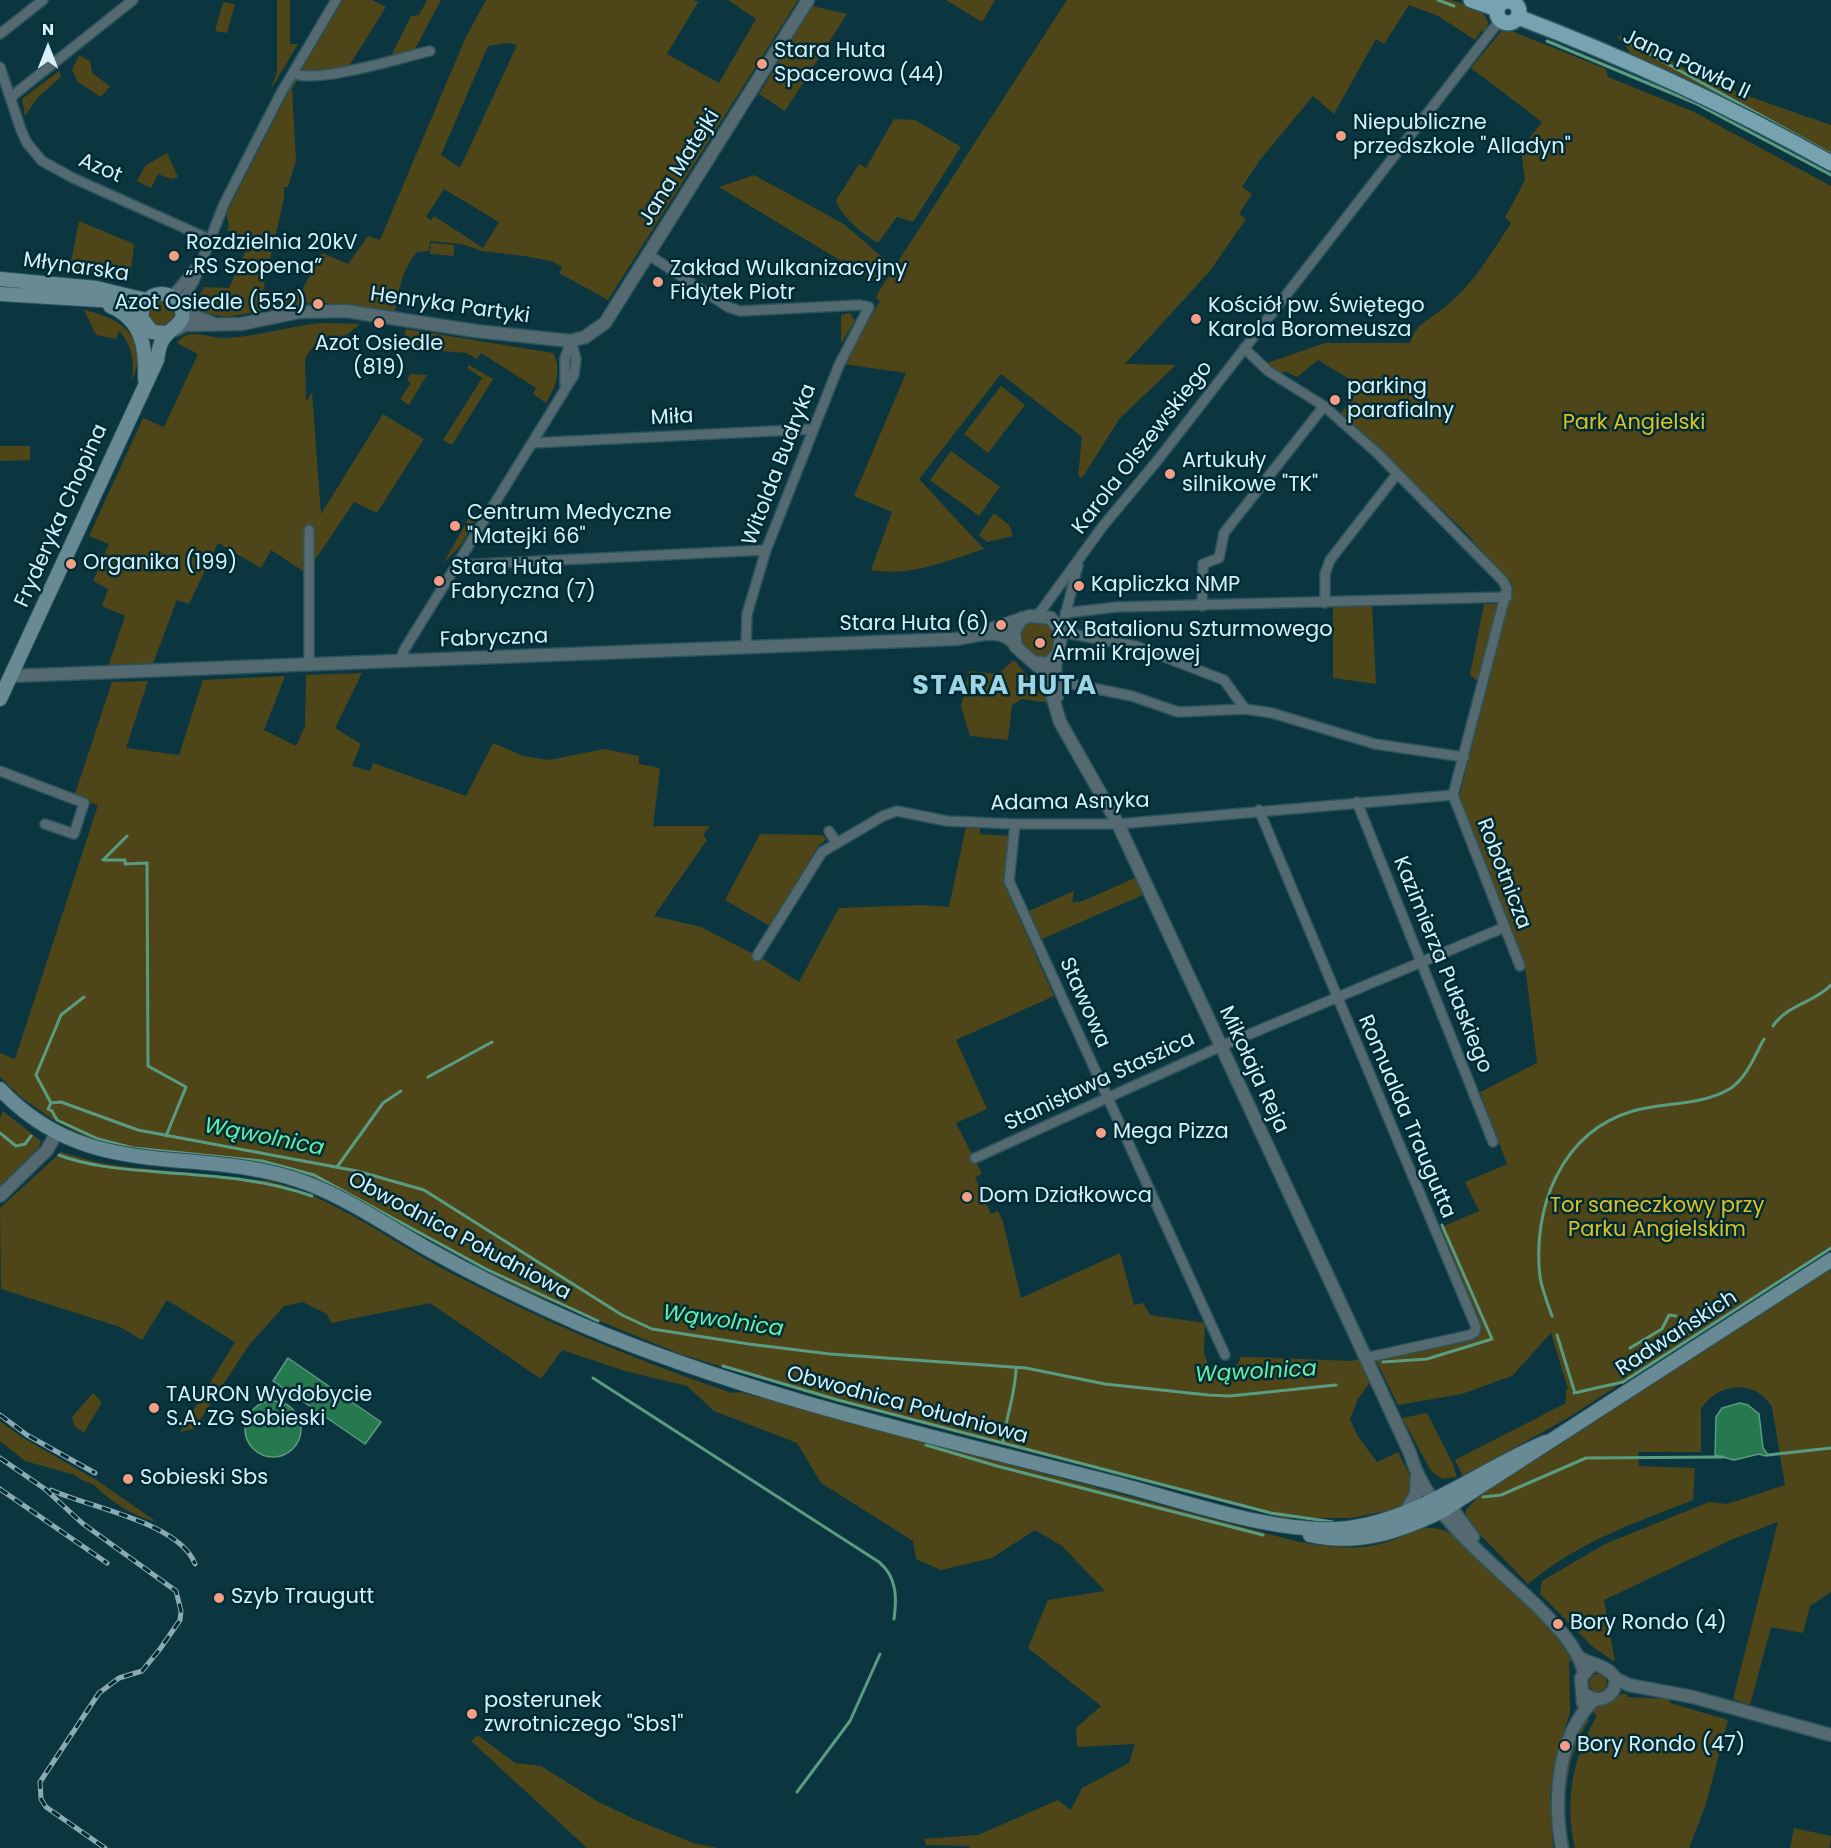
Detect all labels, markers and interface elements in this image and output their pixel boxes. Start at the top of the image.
north arrow [18,18,78,78]
text: N [42,18,54,41]
street label: Jana Pawła II [1618,25,1754,105]
place label: Stara Huta Spacerowa (44) [774,39,944,89]
marker: Stara Huta Spacerowa (44) [755,57,769,71]
street label: Jana Matejki [634,105,726,231]
place label: Niepubliczne przedszkole "Alladyn" [1353,111,1571,161]
marker: Niepubliczne przedszkole "Alladyn" [1334,129,1348,143]
street label: Azot [74,149,126,189]
place label: Rozdzielnia 20kV „RS Szopena” [186,231,358,281]
street label: Młynarska [21,248,131,288]
marker: Rozdzielnia 20kV „RS Szopena” [167,249,181,263]
place label: Zakład Wulkanizacyjny Fidytek Piotr [670,257,907,307]
marker: Zakład Wulkanizacyjny Fidytek Piotr [651,275,665,289]
street label: Henryka Partyki [369,282,531,330]
place label: Azot Osiedle (552) [114,291,306,317]
place label: Kościół pw. Świętego Karola Boromeusza [1208,294,1425,344]
marker: Azot Osiedle (552) [311,297,325,311]
marker: Kościół pw. Świętego Karola Boromeusza [1189,312,1203,326]
marker: Azot Osiedle (819) [372,316,386,330]
place label: Azot Osiedle (819) [315,332,443,382]
street label: Karola Olszewskiego [1067,356,1219,540]
place label: parking parafialny [1347,375,1454,425]
street label: Witolda Budryka [738,381,822,549]
marker: parking parafialny [1328,393,1342,407]
street label: Miła [650,404,694,432]
park label: Park Angielski [1563,411,1705,437]
street label: Fryderyka Chopina [10,421,114,611]
place label: Artukuły silnikowe "TK" [1182,449,1318,499]
marker: Artukuły silnikowe "TK" [1163,467,1177,481]
place label: Centrum Medyczne "Matejki 66" [467,501,672,551]
marker: Centrum Medyczne "Matejki 66" [448,519,462,533]
place label: Organika (199) [83,551,237,577]
place label: Stara Huta Fabryczna (7) [451,556,596,606]
marker: Organika (199) [64,557,78,571]
place label: Kapliczka NMP [1091,573,1240,599]
marker: Stara Huta Fabryczna (7) [432,574,446,588]
marker: Kapliczka NMP [1072,579,1086,593]
place label: Stara Huta (6) [839,612,989,638]
marker: Stara Huta (6) [994,618,1008,632]
place label: XX Batalionu Szturmowego Armii Krajowej [1052,618,1333,668]
street label: Fabryczna [439,625,549,653]
marker: XX Batalionu Szturmowego Armii Krajowej [1033,636,1047,650]
district label: STARA HUTA [912,671,1098,703]
street label: Adama Asnyka [990,789,1150,817]
street label: Robotnicza [1470,815,1536,933]
street label: Kazimierza Pułaskiego [1387,853,1497,1077]
street label: Stawowa [1053,954,1115,1052]
street label: Mikołaja Reja [1213,1003,1293,1137]
street label: Romualda Traugutta [1352,1011,1460,1223]
street label: Stanisława Staszica [1001,1027,1199,1137]
water label: Wąwolnica [202,1113,326,1163]
place label: Mega Pizza [1113,1120,1229,1146]
marker: Mega Pizza [1094,1126,1108,1140]
street label: Obwodnica Południowa [343,1168,575,1306]
place label: Dom Działkowca [979,1184,1152,1210]
marker: Dom Działkowca [960,1190,974,1204]
park label: Tor saneczkowy przy Parku Angielskim [1550,1194,1764,1244]
street label: Radwańskich [1612,1286,1742,1382]
water label: Wąwolnica [661,1300,785,1344]
water label: Wąwolnica [1195,1357,1317,1389]
street label: Obwodnica Południowa [784,1362,1030,1450]
place label: TAURON Wydobycie S.A. ZG Sobieski [166,1383,372,1433]
marker: TAURON Wydobycie S.A. ZG Sobieski [147,1401,161,1415]
place label: Sobieski Sbs [140,1466,268,1492]
marker: Sobieski Sbs [121,1472,135,1486]
place label: Szyb Traugutt [231,1585,374,1611]
marker: Szyb Traugutt [212,1591,226,1605]
place label: Bory Rondo (4) [1570,1611,1727,1637]
marker: Bory Rondo (4) [1551,1617,1565,1631]
place label: posterunek zwrotniczego "Sbs1" [484,1689,683,1739]
marker: posterunek zwrotniczego "Sbs1" [465,1707,479,1721]
place label: Bory Rondo (47) [1577,1733,1745,1759]
marker: Bory Rondo (47) [1558,1739,1572,1753]

